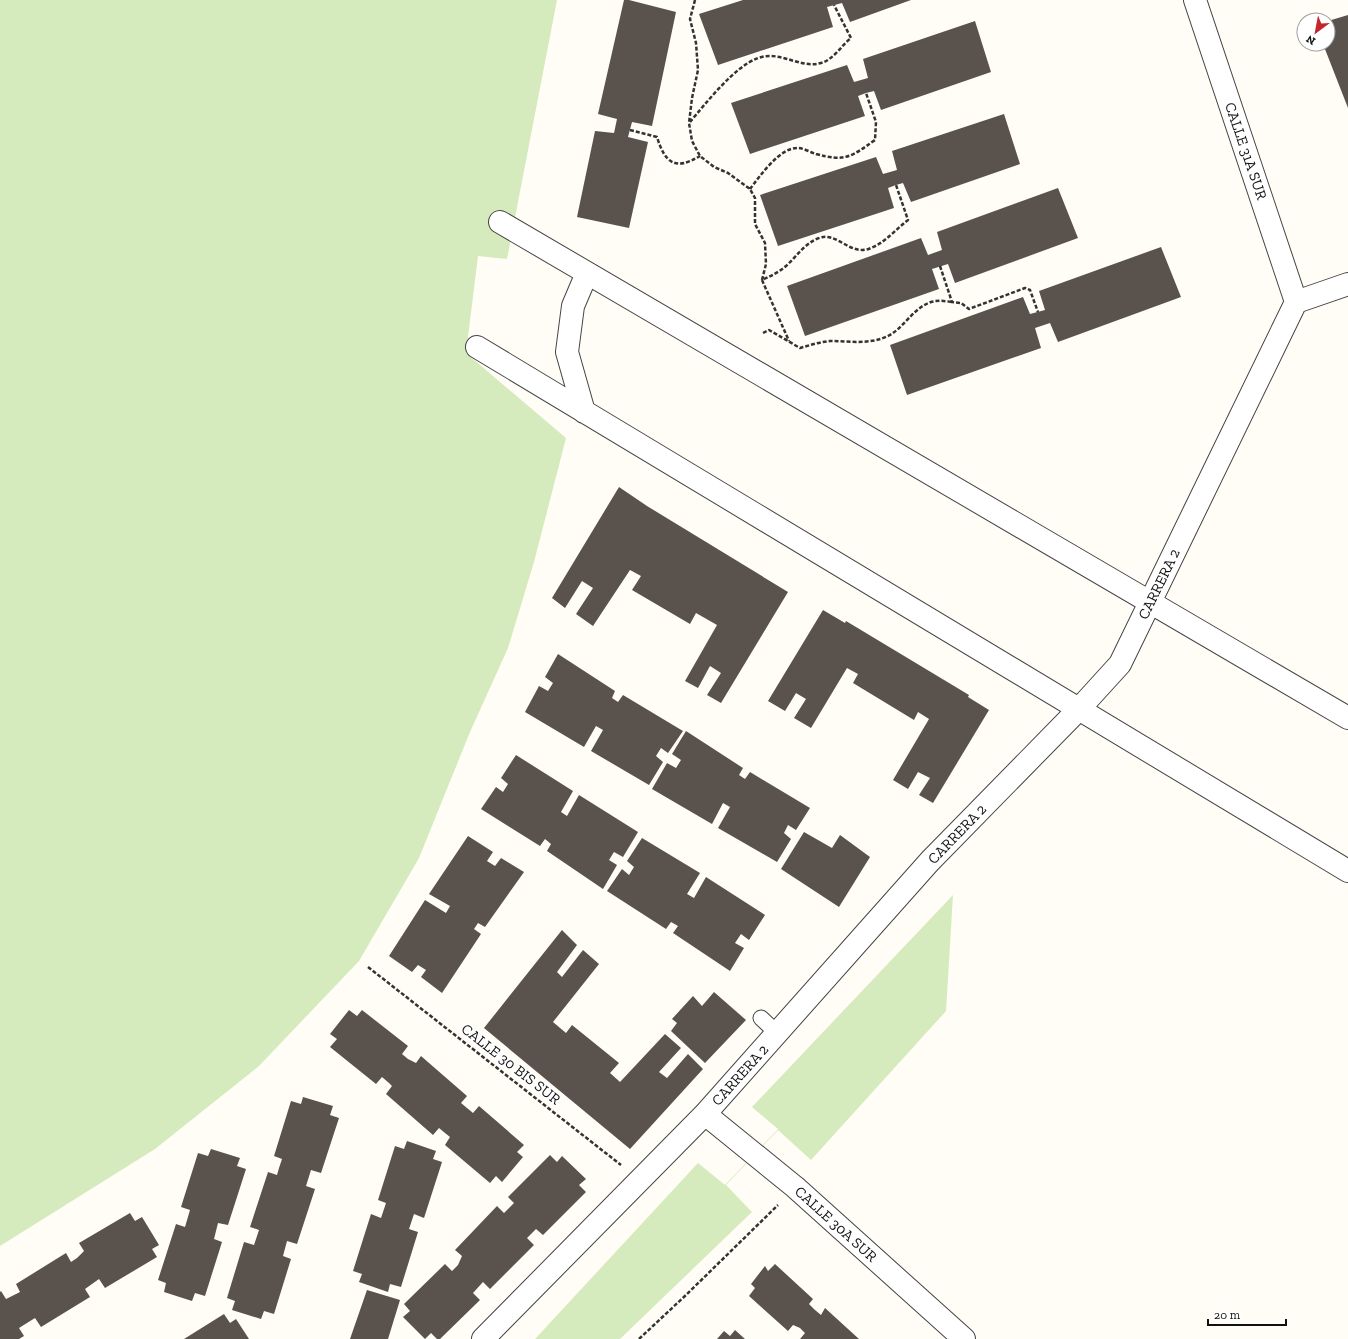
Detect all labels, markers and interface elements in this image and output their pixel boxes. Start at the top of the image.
north arrow [1296,12,1336,52]
text: N [1303,32,1318,48]
street label: CALLE 31A SUR [1221,100,1271,203]
street label: CARRERA 2 [1134,545,1184,622]
street label: CARRERA 2 [924,800,990,868]
street label: CALLE 30 BIS SUR [458,1020,565,1109]
street label: CARRERA 2 [708,1040,772,1109]
street label: CALLE 30A SUR [791,1182,881,1266]
scale bar [1208,1301,1286,1327]
text: 20 m [1214,1308,1241,1322]

